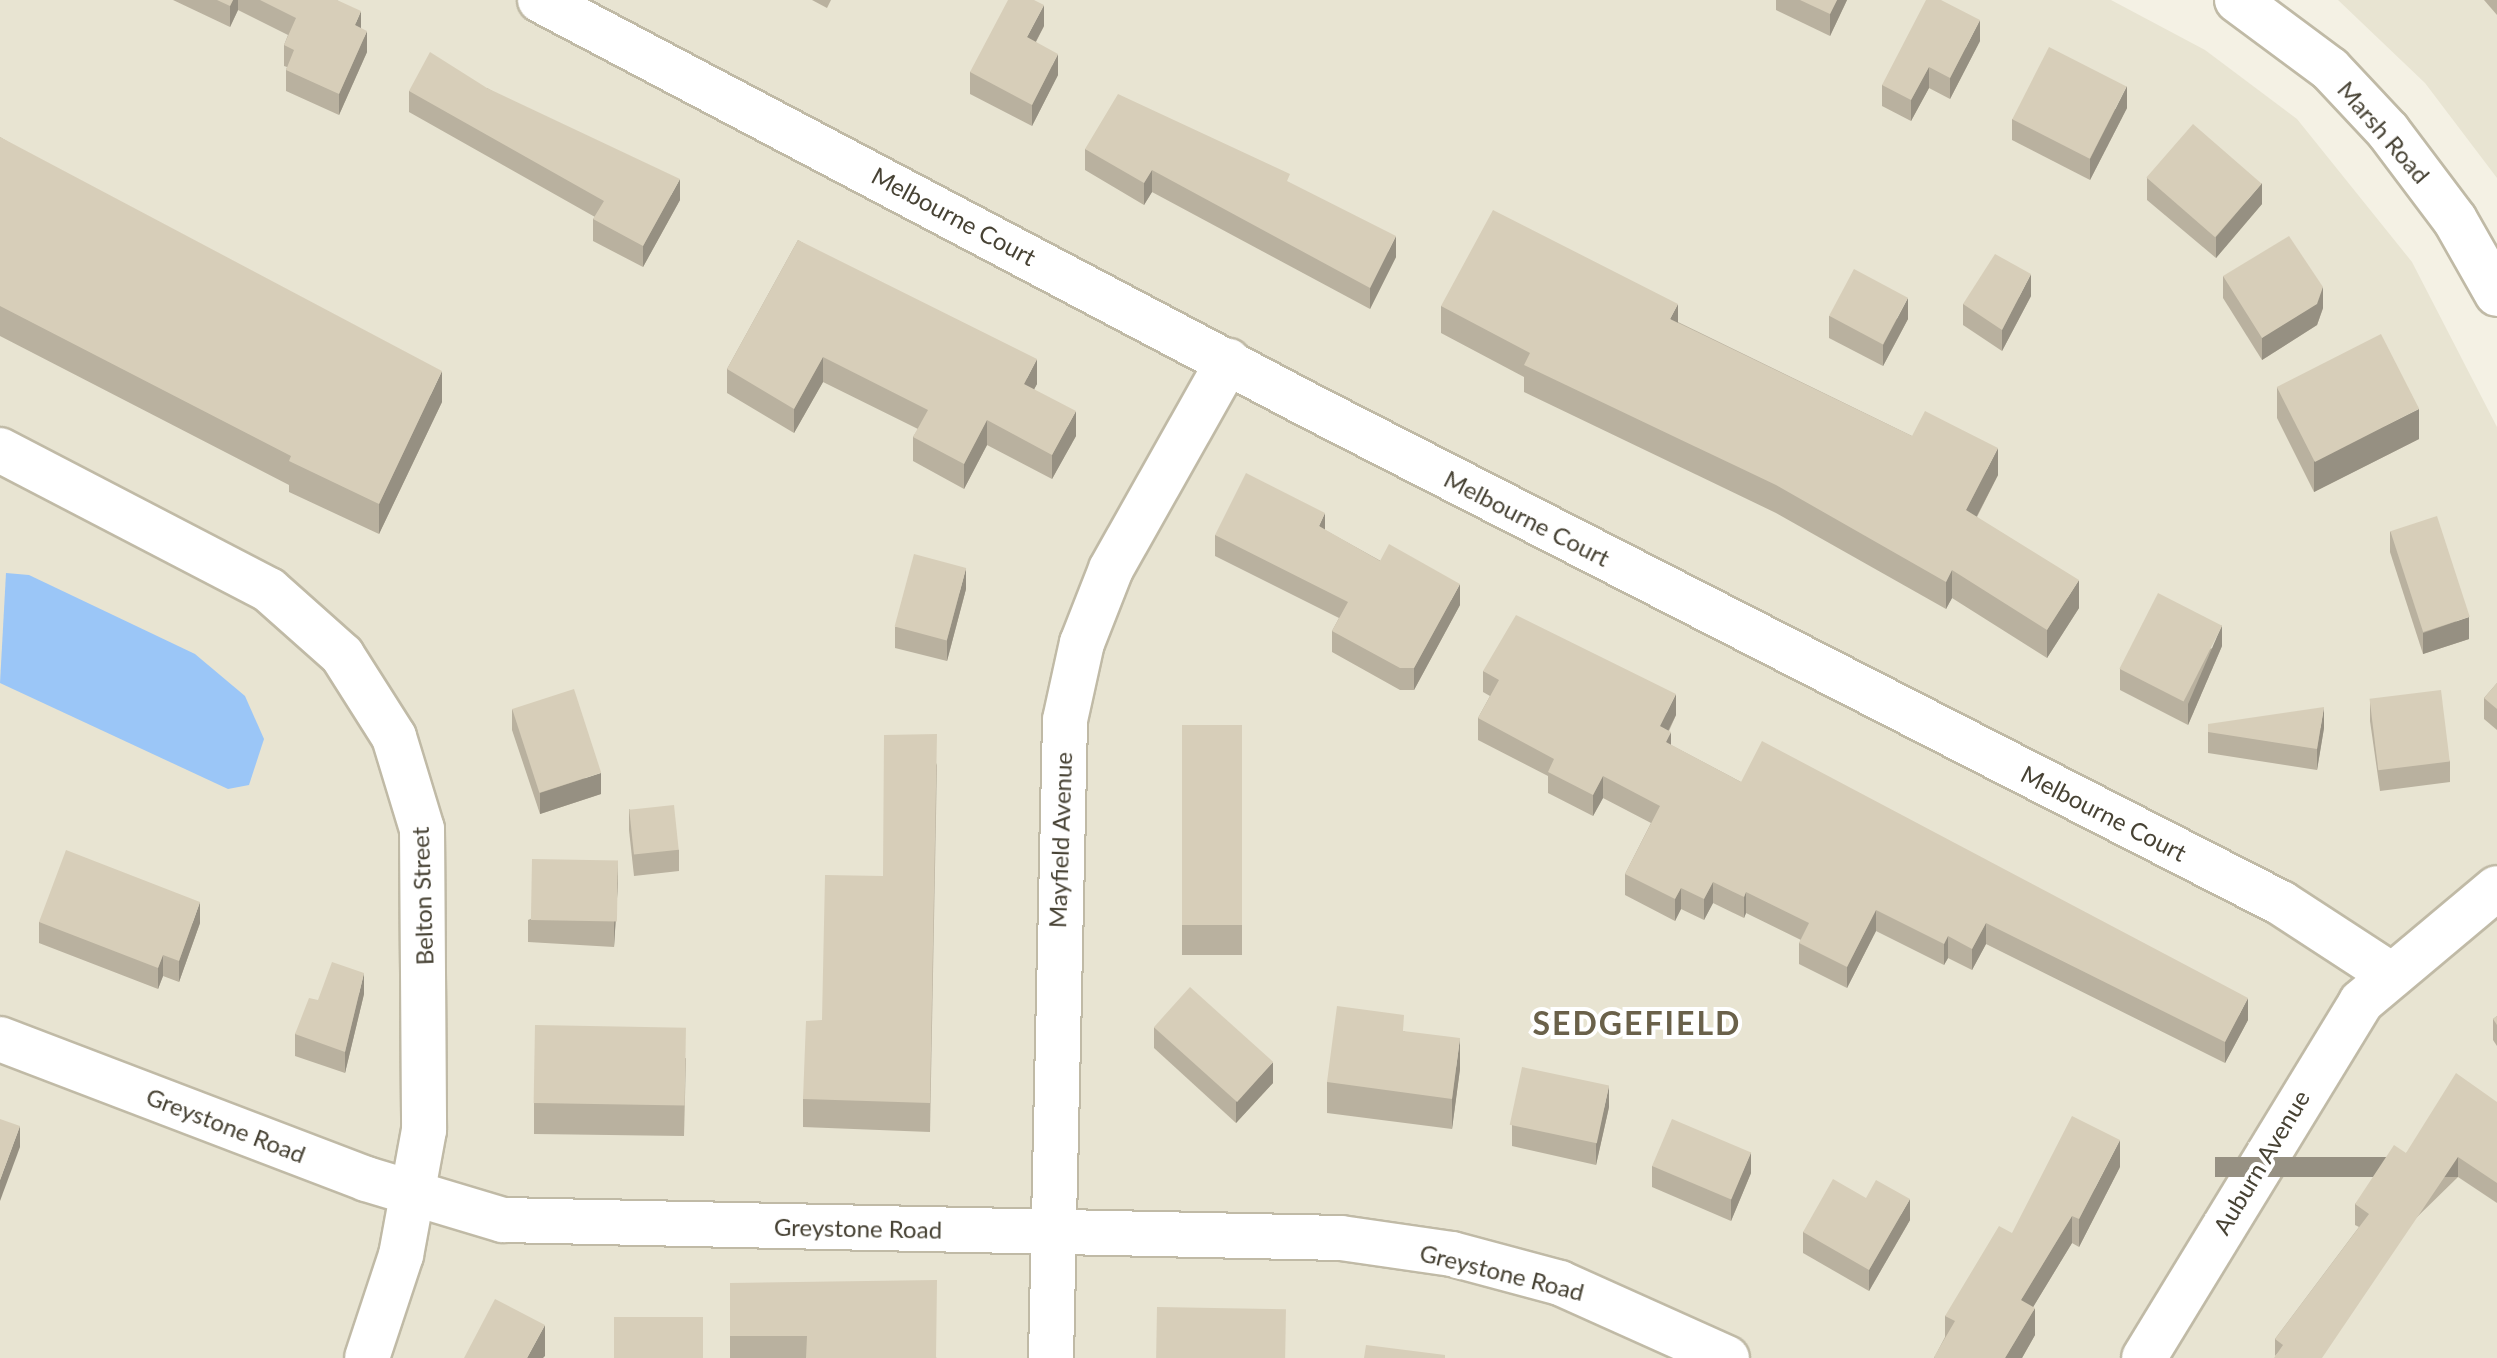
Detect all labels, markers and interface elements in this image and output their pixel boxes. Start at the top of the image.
street label: Marsh Road [2332,75,2436,189]
street label: Melbourne Court [867,161,1041,271]
street label: Melbourne Court [1439,464,1615,572]
street label: Mayfield Avenue [1043,751,1077,929]
street label: Melbourne Court [2016,759,2192,867]
street label: Belton Street [405,826,439,966]
district label: SEDGEFIELD [1533,1004,1741,1042]
street label: Greystone Road [142,1081,310,1169]
street label: Auburn Avenue [2206,1084,2316,1240]
street label: Greystone Road [774,1212,942,1244]
street label: Greystone Road [1417,1238,1587,1306]

